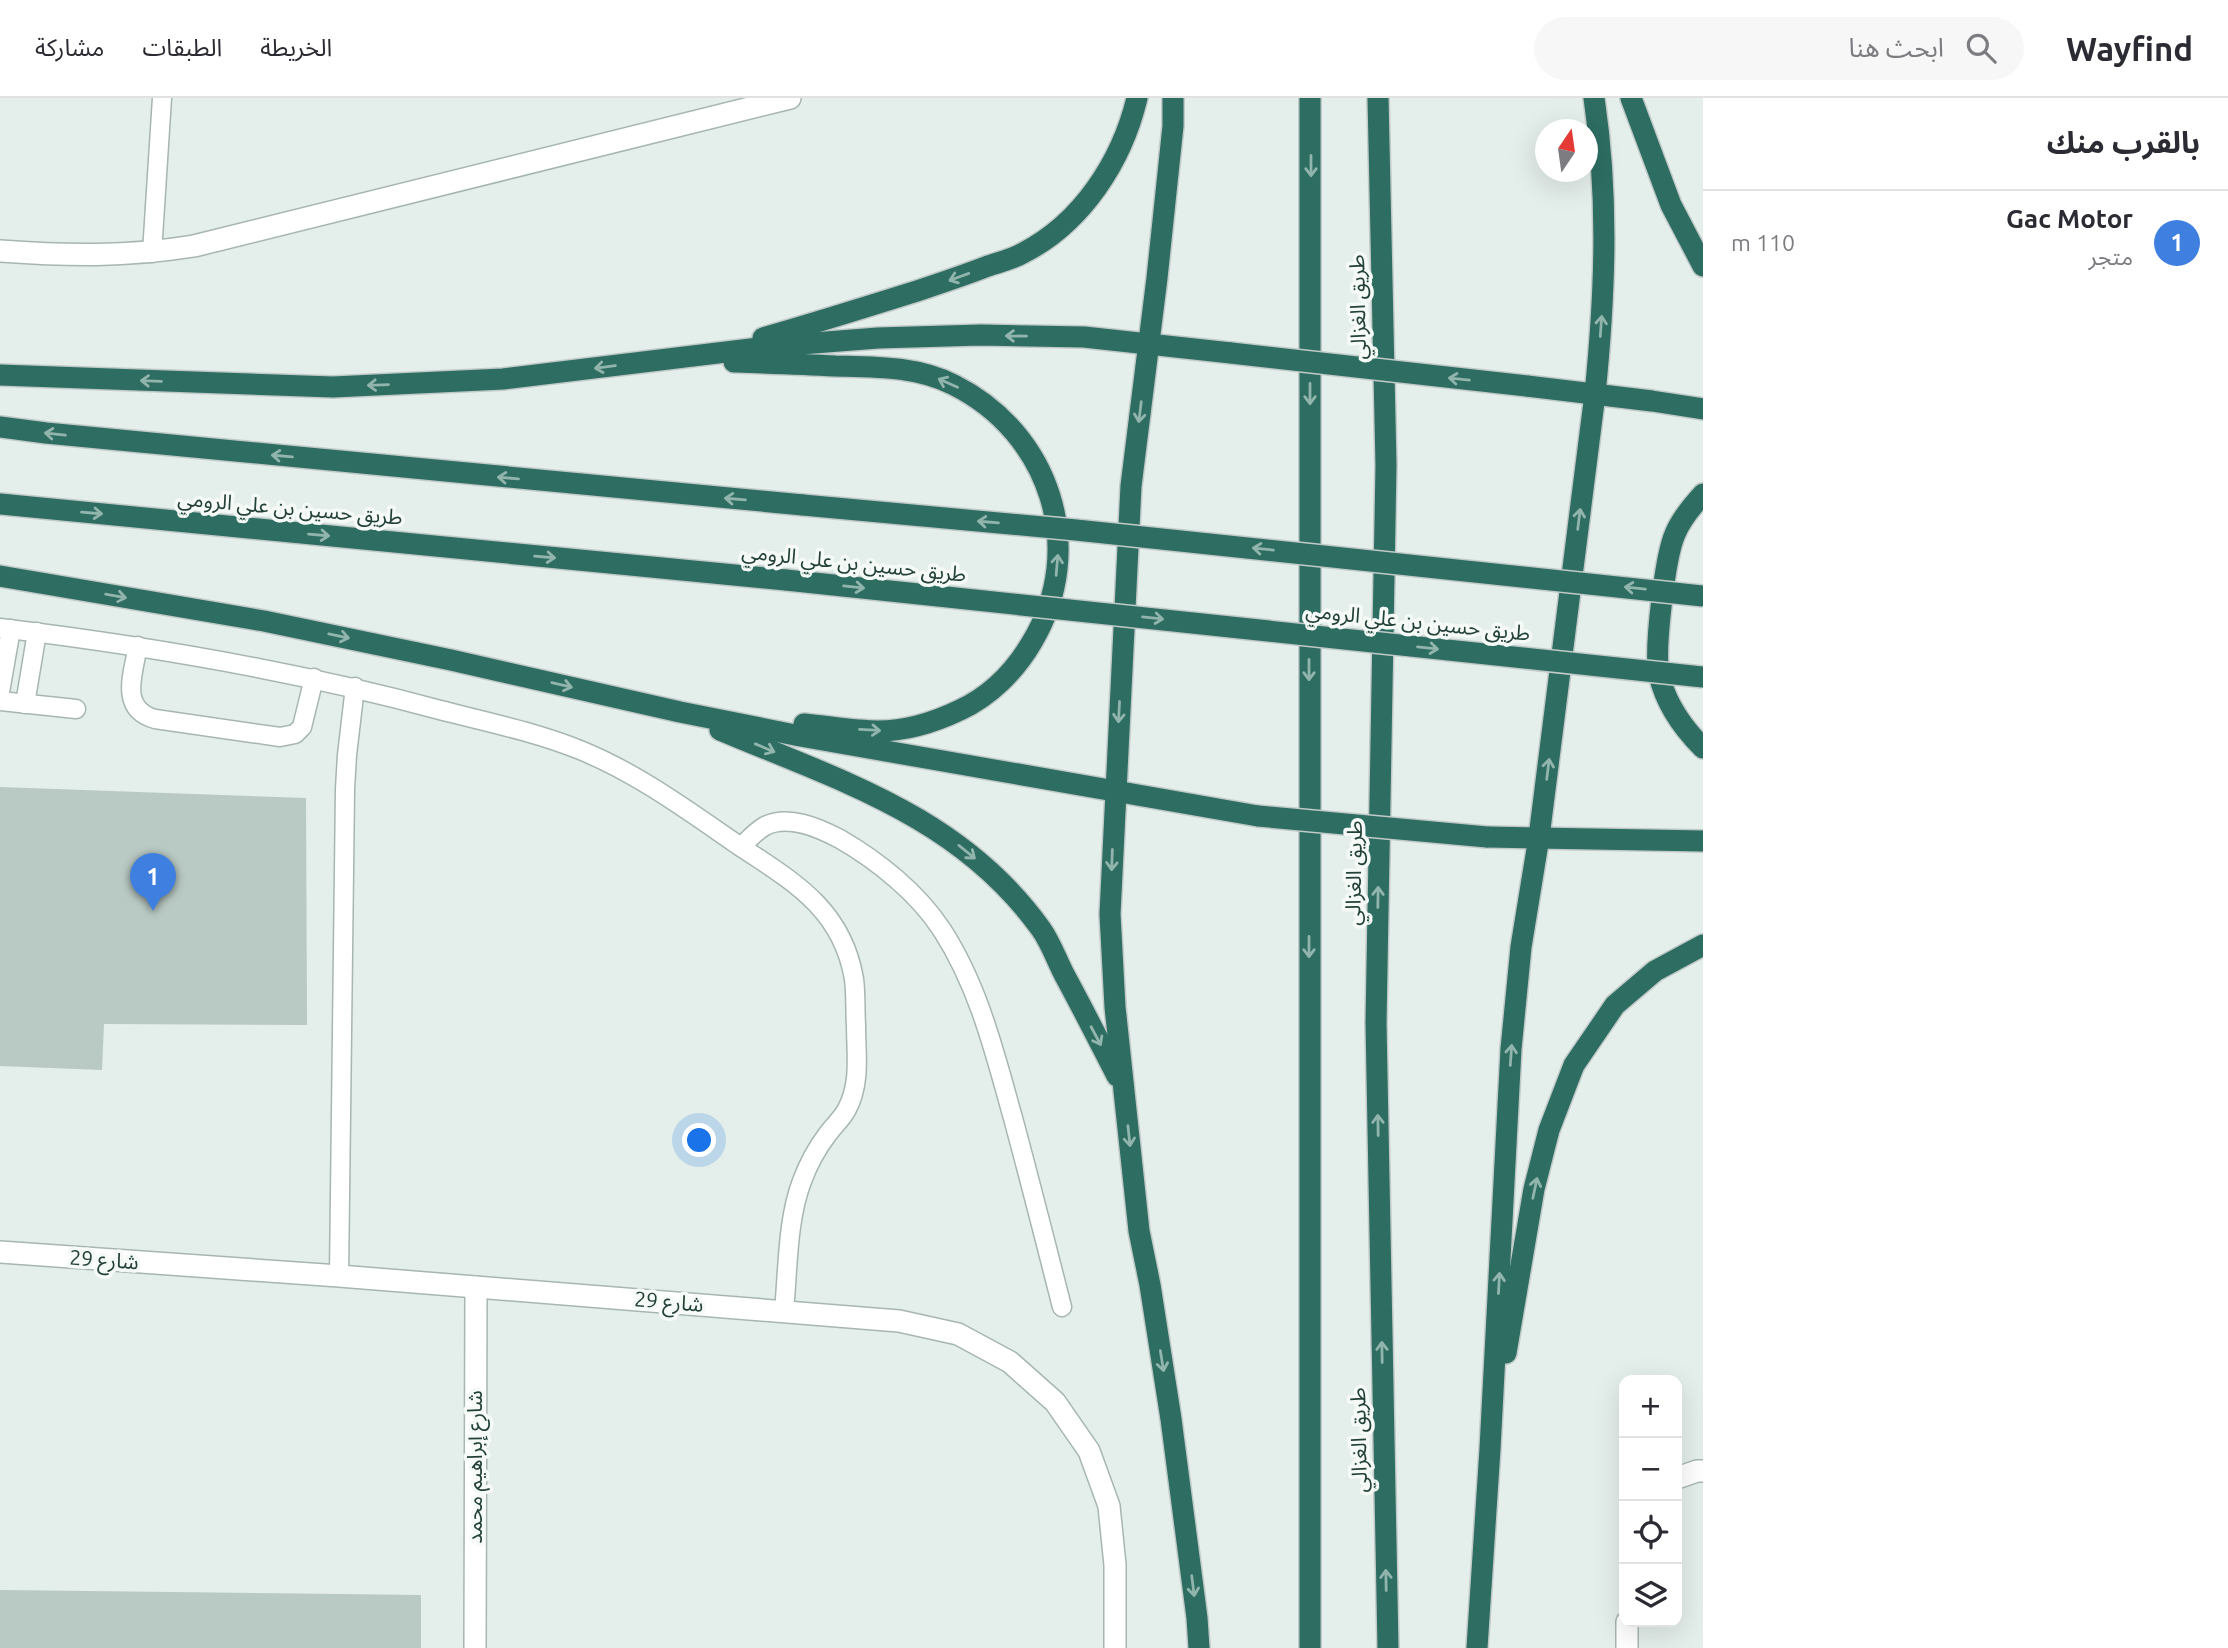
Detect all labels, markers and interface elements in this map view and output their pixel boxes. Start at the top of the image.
search box [1534,17,2024,80]
icon: search [1962,29,2000,67]
text: Wayfind [2066,30,2193,67]
text: ابحث هنا [1848,33,1944,62]
text: مشاركة [35,34,104,61]
text: الطبقات [142,34,222,61]
text: الخريطة [260,34,332,61]
north arrow [1535,119,1598,182]
text: بالقرب منك [2047,125,2200,159]
one-way arrow [1304,154,1318,177]
text: Gac Motor [2006,204,2133,233]
text: 110 m [1731,230,1795,255]
text: 1 [2171,230,2184,255]
text: متجر [2089,244,2133,269]
street label: طريق الغزالي [1344,254,1375,360]
one-way arrow [948,271,970,284]
one-way arrow [1595,315,1608,338]
one-way arrow [1005,329,1028,342]
one-way arrow [594,361,617,374]
one-way arrow [1448,372,1471,385]
one-way arrow [140,374,163,387]
one-way arrow [938,376,959,389]
one-way arrow [367,378,390,391]
one-way arrow [1303,382,1317,405]
one-way arrow [1134,400,1147,423]
one-way arrow [45,427,67,440]
one-way arrow [271,449,294,462]
one-way arrow [498,471,520,484]
street label: طريق حسين بن علي الرومي [176,485,404,534]
one-way arrow [724,492,747,505]
one-way arrow [81,507,103,520]
one-way arrow [1573,508,1586,531]
one-way arrow [977,515,999,528]
one-way arrow [307,529,330,542]
street label: طريق حسين بن علي الرومي [740,538,968,591]
one-way arrow [1252,543,1274,556]
one-way arrow [533,550,556,563]
one-way arrow [1051,554,1064,577]
one-way arrow [842,580,864,593]
one-way arrow [1624,582,1647,595]
one-way arrow [104,590,127,603]
street label: طريق حسين بن علي الرومي [1304,597,1532,650]
one-way arrow [1141,612,1164,625]
one-way arrow [327,630,350,644]
one-way arrow [1416,641,1439,654]
one-way arrow [1302,658,1316,681]
one-way arrow [550,679,573,692]
one-way arrow [1113,700,1126,723]
one-way arrow [858,724,880,737]
one-way arrow [754,743,775,756]
one-way arrow [1541,759,1554,781]
street label: طريق الغزالي [1340,820,1371,926]
one-way arrow [957,844,975,859]
one-way arrow [1106,848,1119,871]
pin: 1 [130,853,176,911]
one-way arrow [1372,886,1385,909]
one-way arrow [1302,935,1316,958]
one-way arrow [1090,1025,1104,1045]
one-way arrow [1504,1044,1517,1067]
one-way arrow [1371,1114,1385,1137]
your location [682,1123,716,1157]
one-way arrow [1122,1124,1135,1147]
one-way arrow [1528,1177,1542,1200]
street label: شارع 29 [68,1245,140,1277]
one-way arrow [1492,1271,1505,1294]
street label: شارع 29 [633,1286,705,1320]
one-way arrow [1375,1341,1389,1364]
one-way arrow [1156,1349,1169,1372]
map controls [1619,1375,1682,1627]
button: + [1619,1375,1682,1438]
street label: طريق الغزالي [1345,1387,1376,1493]
street label: شارع إبراهيم محمد [462,1390,490,1544]
button: − [1619,1438,1682,1501]
button: locate [1619,1501,1682,1564]
button: layers [1619,1564,1682,1627]
one-way arrow [1380,1569,1393,1592]
one-way arrow [1187,1574,1200,1597]

